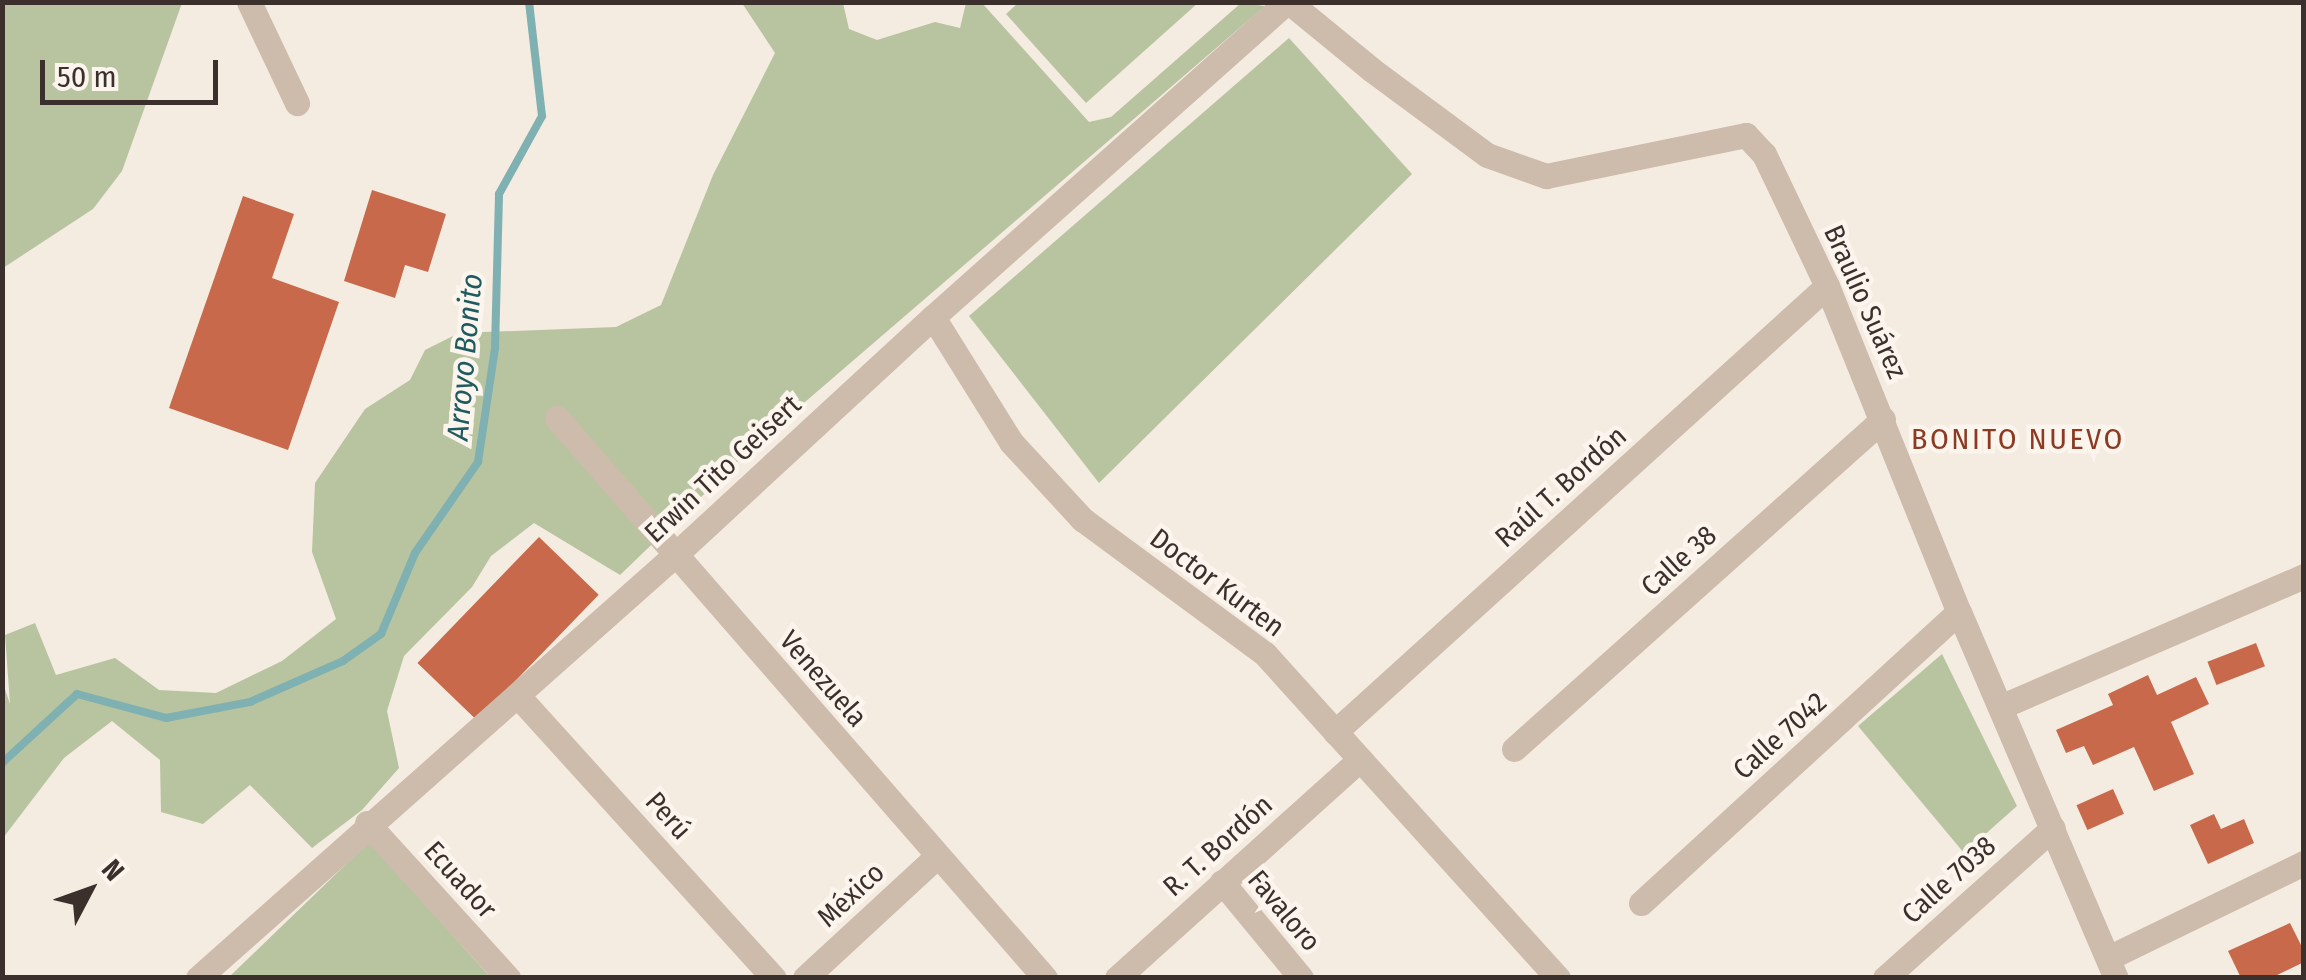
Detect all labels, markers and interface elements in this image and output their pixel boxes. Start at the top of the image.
scale bar [45,40,222,102]
text: 50 m [57,59,117,95]
street label: Braulio Suárez [1816,220,1914,384]
water label: Arroyo Bonito [440,272,490,442]
street label: Erwin Tito Geisert [638,388,808,550]
street label: Raúl T. Bordón [1489,419,1633,555]
district label: BONITO NUEVO [1911,421,2125,457]
street label: Calle 38 [1635,519,1723,603]
street label: Doctor Kurten [1143,522,1291,644]
street label: Venezuela [772,624,874,734]
street label: Calle 7042 [1727,686,1833,786]
street label: Perú [638,785,698,847]
street label: R. T. Bordón [1157,788,1279,904]
street label: Calle 7038 [1895,829,2003,931]
street label: Ecuador [417,834,503,926]
north arrow [40,840,140,940]
text: N [95,853,131,887]
street label: México [811,856,891,934]
street label: Favaloro [1241,864,1327,958]

